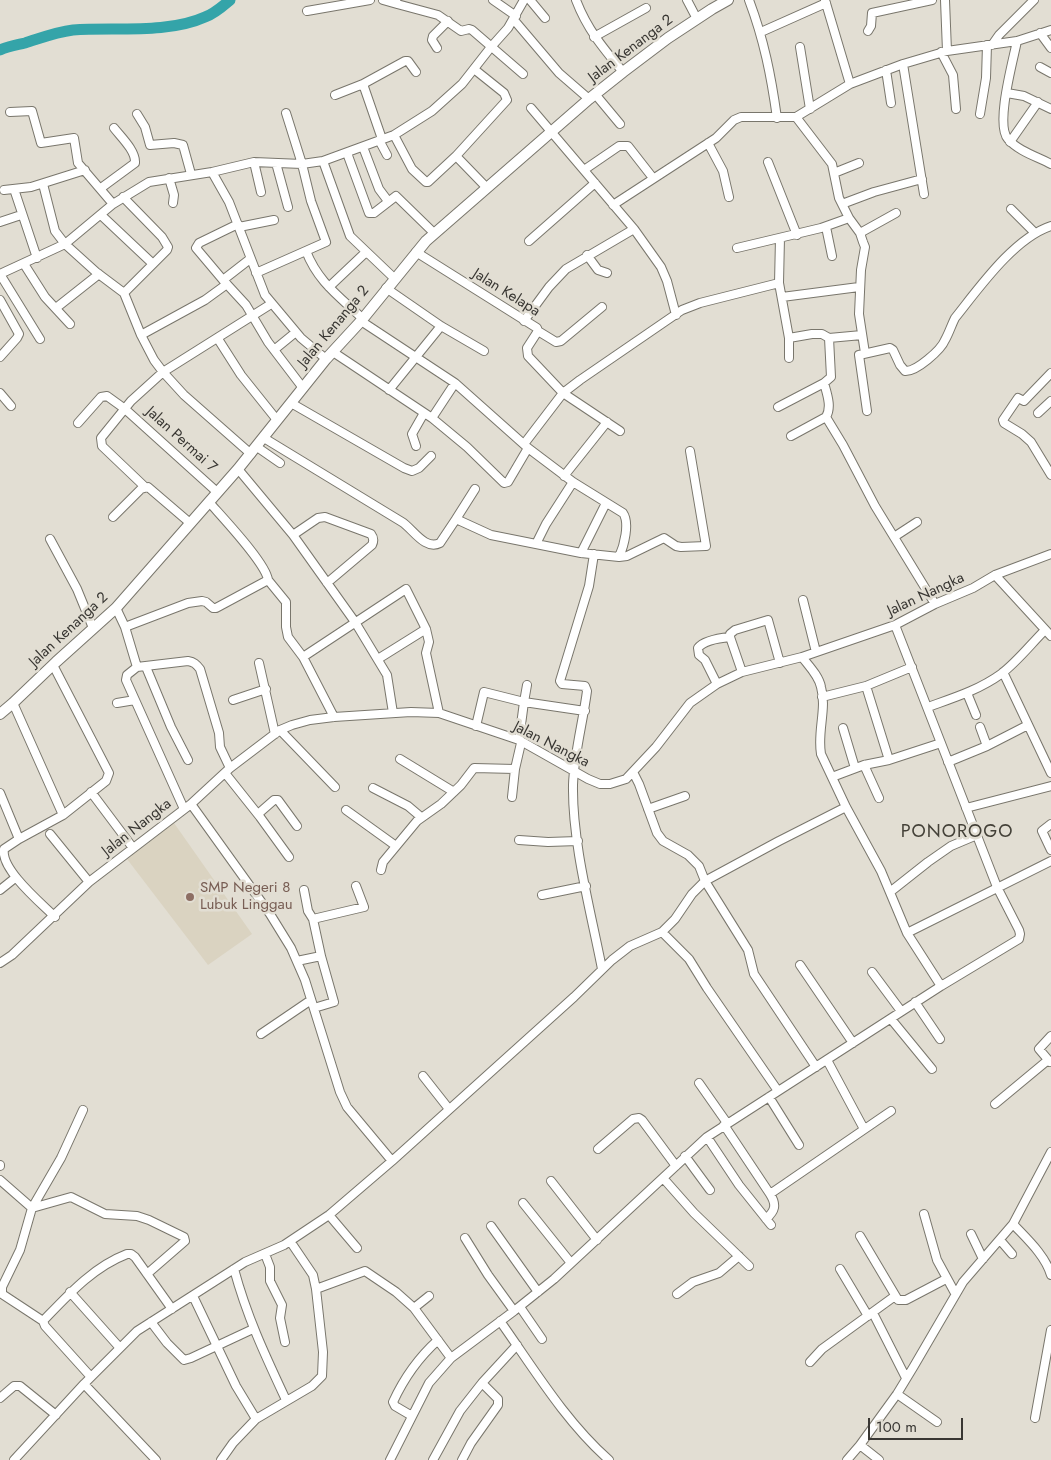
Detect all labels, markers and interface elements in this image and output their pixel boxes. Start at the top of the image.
street label: Jalan Kenanga 2 [585,11,677,87]
street label: Jalan Kelapa [469,265,543,321]
street label: Jalan Kenanga 2 [295,282,373,372]
street label: Jalan Permai 7 [142,403,220,477]
street label: Jalan Nangka [885,569,967,621]
street label: Jalan Kenanga 2 [26,589,112,671]
street label: Jalan Nangka [510,718,592,772]
street label: Jalan Nangka [99,795,175,861]
district label: PONOROGO [900,822,1014,844]
place label: SMP Negeri 8 Lubuk Linggau [200,879,293,914]
marker: SMP Negeri 8 Lubuk Linggau [184,891,196,903]
scale bar [871,1408,966,1440]
text: 100 m [876,1416,917,1438]

